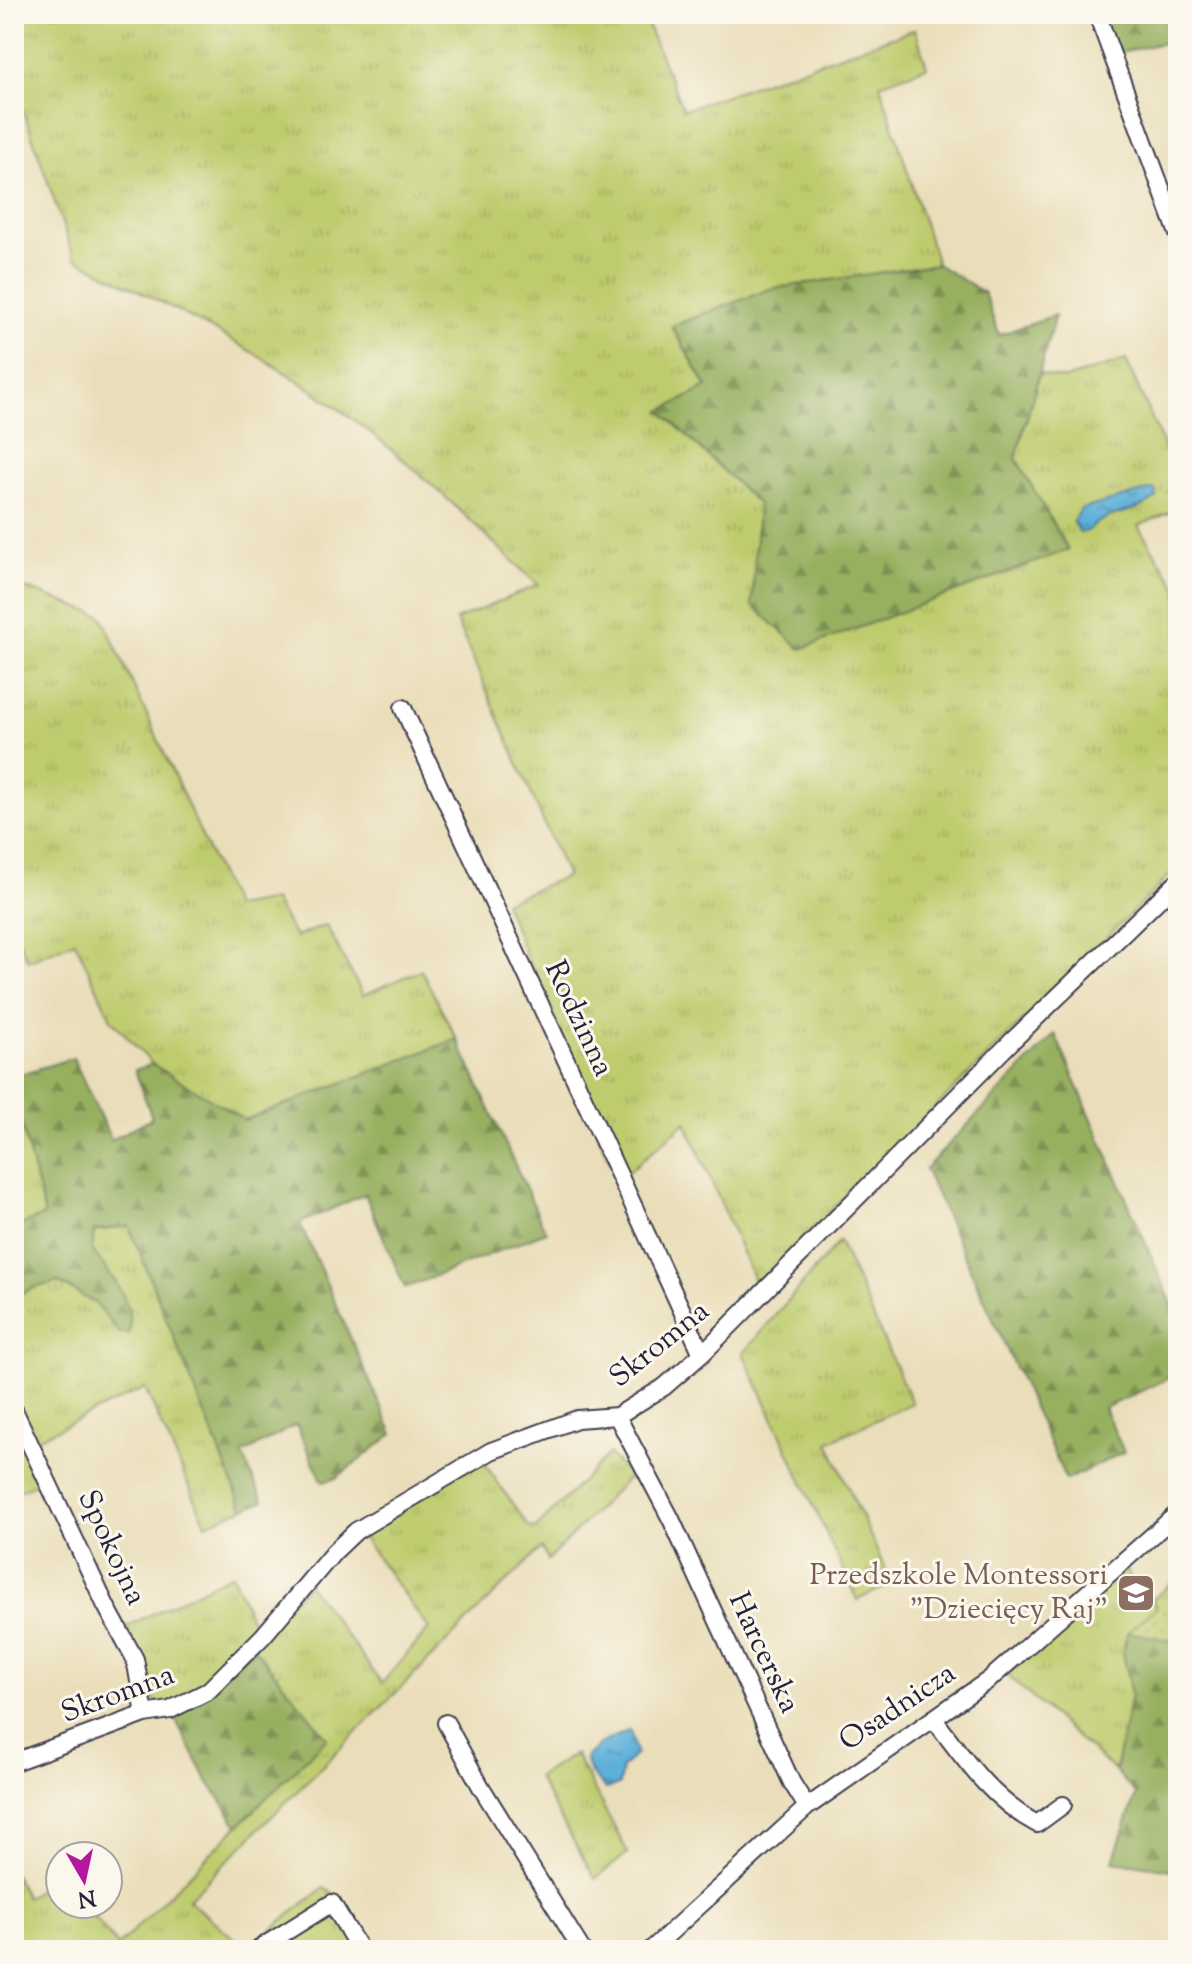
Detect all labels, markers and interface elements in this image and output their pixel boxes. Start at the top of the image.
street label: Rodzinna [532,954,624,1084]
street label: Skromna [601,1291,719,1399]
street label: Spokojna [66,1483,156,1613]
place label: Przedszkole Montessori "Dziecięcy Raj" [809,1555,1108,1632]
school or university icon: Przedszkole Montessori "Dziecięcy Raj" [1115,1572,1157,1614]
street label: Harcerska [716,1585,810,1721]
street label: Osadnicza [831,1653,965,1763]
street label: Skromna [55,1655,181,1735]
north arrow [44,1840,124,1920]
text: N [75,1880,98,1914]

